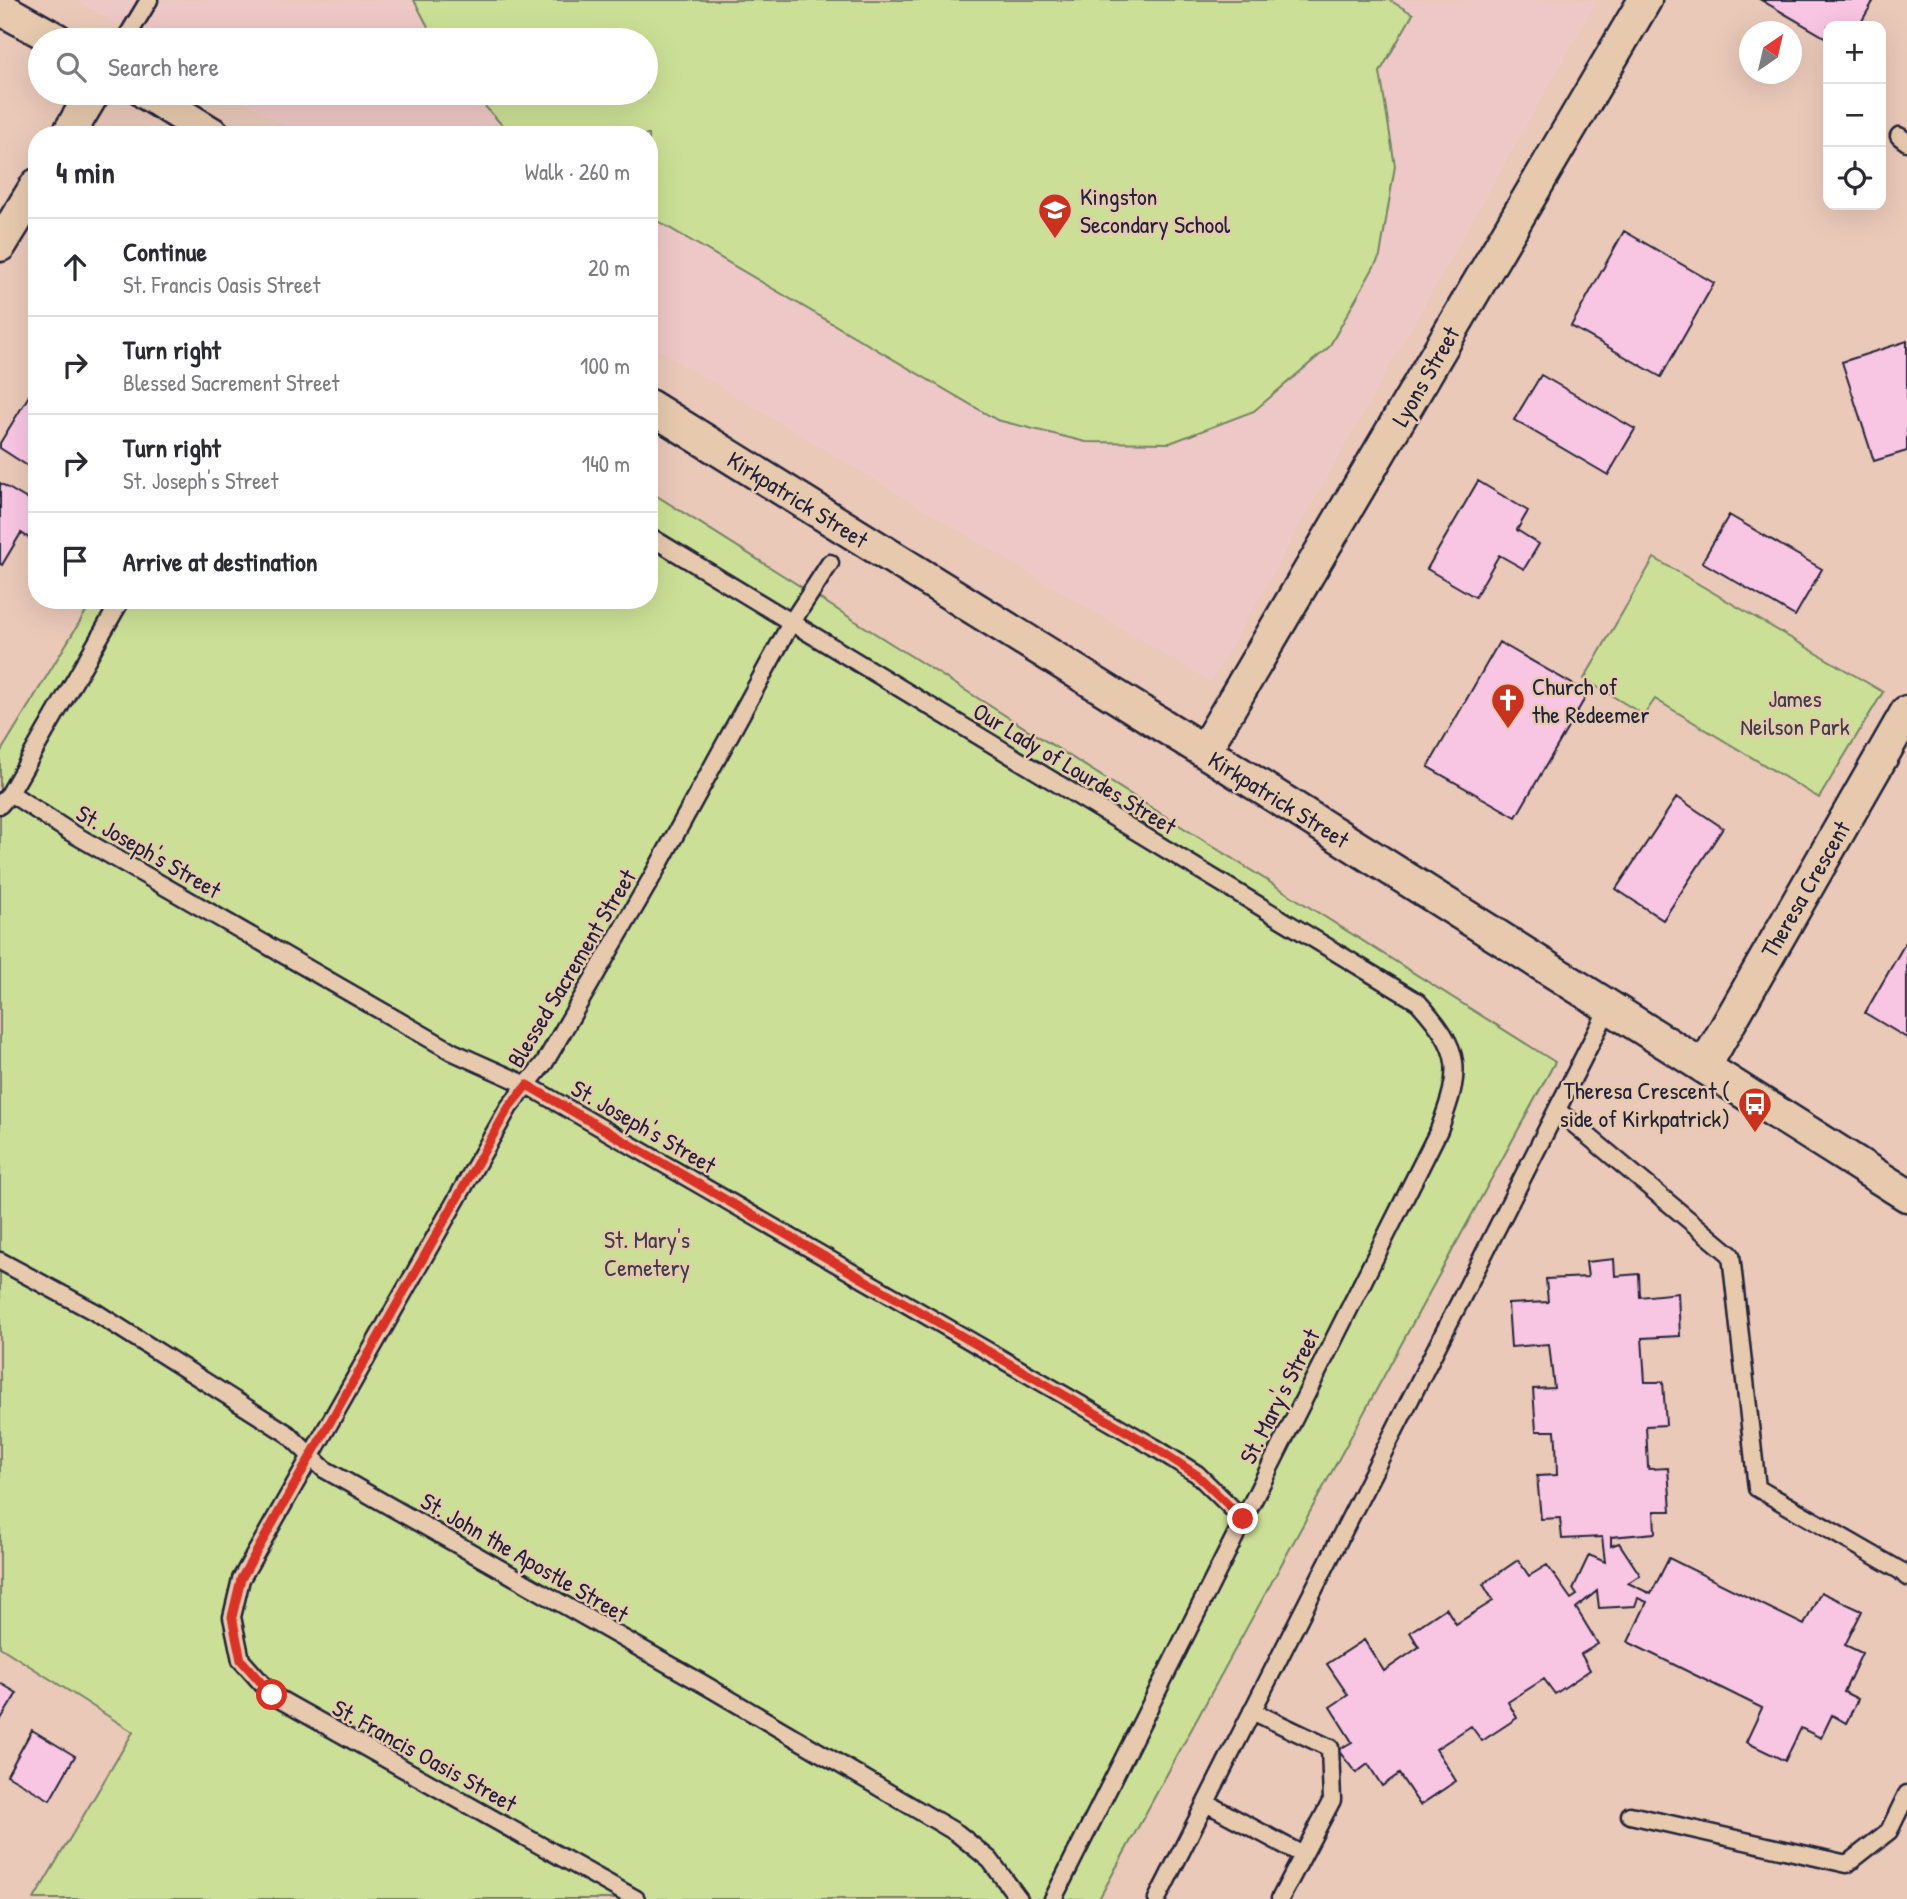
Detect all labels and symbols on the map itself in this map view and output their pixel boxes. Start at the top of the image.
north arrow [1739,21,1802,84]
place label: Kingston Secondary School [1080,180,1231,240]
school or university icon: Kingston Secondary School [1036,191,1074,240]
street label: Lyons Street [1384,320,1467,432]
street label: Kirkpatrick Street [722,443,875,555]
place label: Church of the Redeemer [1532,670,1649,730]
church icon: Church of the Redeemer [1489,681,1527,730]
park label: James Neilson Park [1740,682,1850,742]
street label: Our Lady of Lourdes Street [967,695,1183,842]
street label: Kirkpatrick Street [1203,743,1356,855]
street label: St. Joseph's Street [71,797,228,906]
street label: Theresa Crescent [1753,814,1857,963]
street label: Blessed Sacrement Street [499,862,643,1073]
street label: St. Joseph's Street [566,1072,723,1181]
place label: Theresa Crescent ( side of Kirkpatrick) [1559,1074,1730,1134]
bus stop icon: Theresa Crescent ( side of Kirkpatrick) [1736,1085,1774,1134]
park label: St. Mary's Cemetery [604,1223,690,1283]
street label: St. Mary's Street [1231,1322,1327,1469]
street label: St. John the Apostle Street [415,1484,635,1630]
route end [1227,1503,1258,1534]
route start [256,1679,287,1710]
street label: St. Francis Oasis Street [327,1691,523,1819]

